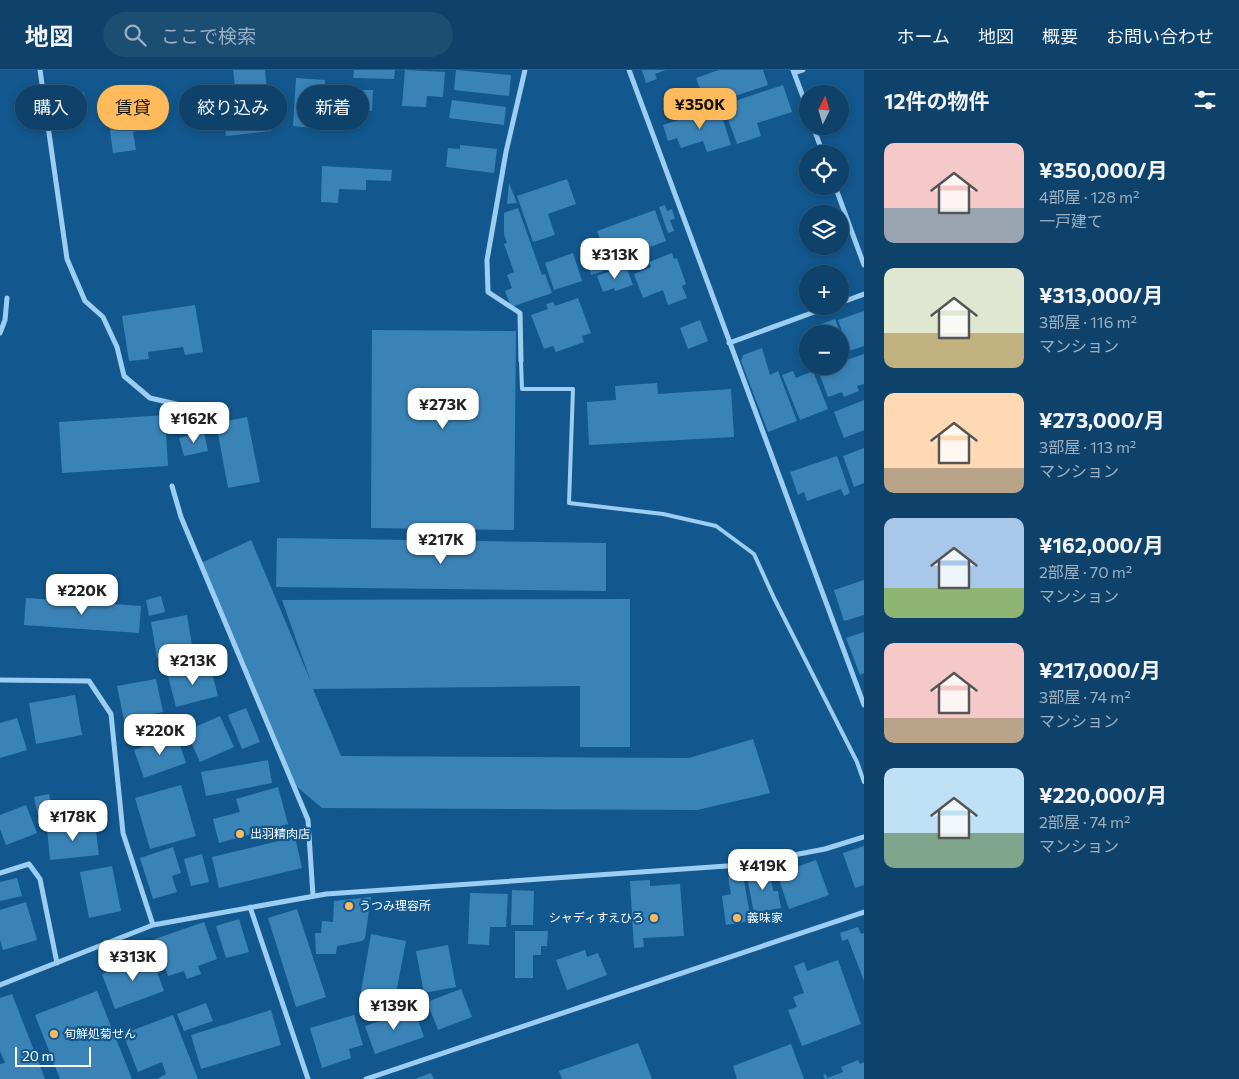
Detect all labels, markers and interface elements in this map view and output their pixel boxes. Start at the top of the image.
search box [103,12,453,57]
text: 地図 [25,21,73,50]
icon: search [121,21,149,49]
text: ここで検索 [161,24,256,47]
text: ホーム [897,25,950,47]
text: 地図 [978,25,1014,47]
text: 概要 [1042,25,1078,47]
text: お問い合わせ [1106,25,1214,47]
chip: 購入 [15,85,87,130]
chip: 賃貸 [97,85,169,130]
chip: 絞り込み [179,85,287,130]
chip: 新着 [297,85,369,130]
north arrow [799,85,849,135]
map controls [799,85,849,375]
icon: filters [1191,86,1219,114]
pin: ¥350K [665,88,735,130]
text: 12件の物件 [884,88,989,113]
text: ¥350K [675,94,725,113]
button: locate [799,145,849,195]
text: ¥350,000/月 [1039,157,1168,182]
icon: home [924,163,984,223]
text: 4部屋 · 128 m² [1039,187,1139,206]
button: layers [799,205,849,255]
text: 一戸建て [1039,211,1103,230]
pin: ¥313K [580,238,650,280]
text: ¥313K [591,244,639,263]
button: + [799,265,849,315]
text: ¥313,000/月 [1039,282,1163,307]
icon: home [924,288,984,348]
text: 3部屋 · 116 m² [1039,312,1137,331]
button: − [799,325,849,375]
text: マンション [1039,336,1119,355]
pin: ¥273K [408,388,478,430]
text: ¥273K [419,394,467,413]
pin: ¥162K [159,402,229,444]
text: ¥273,000/月 [1039,407,1165,432]
text: ¥162K [170,408,218,427]
icon: home [924,413,984,473]
text: 3部屋 · 113 m² [1039,437,1136,456]
text: マンション [1039,461,1119,480]
pin: ¥217K [406,522,476,565]
text: ¥217K [418,529,464,548]
text: ¥162,000/月 [1039,532,1164,557]
icon: home [924,538,984,598]
text: 2部屋 · 70 m² [1039,562,1132,581]
pin: ¥220K [47,574,117,616]
text: ¥220K [57,580,107,599]
text: マンション [1039,586,1119,605]
pin: ¥213K [158,644,228,686]
text: ¥213K [169,650,217,669]
text: ¥217,000/月 [1039,657,1161,682]
icon: home [924,663,984,723]
text: 3部屋 · 74 m² [1039,687,1131,706]
text: マンション [1039,711,1119,730]
pin: ¥220K [125,714,195,756]
text: ¥220K [135,720,185,739]
text: ¥220,000/月 [1039,782,1167,807]
icon: home [924,788,984,848]
pin: ¥178K [38,800,108,842]
text: ¥178K [49,806,97,825]
text: 2部屋 · 74 m² [1039,812,1130,831]
place label: 出羽精肉店 [250,826,310,840]
marker: 出羽精肉店 [234,828,246,840]
text: マンション [1039,836,1119,855]
pin: ¥419K [728,848,798,891]
text: ¥419K [739,855,787,874]
place label: うつみ理容所 [359,898,431,912]
marker: うつみ理容所 [343,900,355,912]
place label: シャディすえひろ [549,910,644,924]
place label: 義味家 [747,910,783,924]
marker: シャディすえひろ [648,912,660,924]
marker: 義味家 [731,912,743,924]
pin: ¥313K [98,940,168,982]
text: ¥313K [109,946,157,965]
pin: ¥139K [359,988,429,1031]
text: ¥139K [370,995,418,1014]
place label: 旬鮮処菊せん [64,1026,136,1040]
marker: 旬鮮処菊せん [48,1028,60,1040]
scale bar [15,1044,91,1067]
text: 20 m [22,1047,54,1064]

